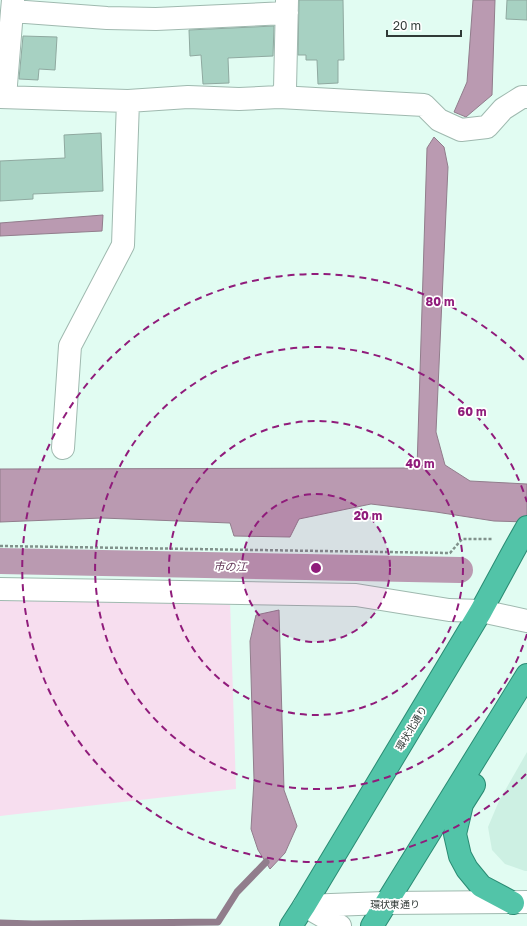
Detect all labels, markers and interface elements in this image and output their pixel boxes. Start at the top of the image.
scale bar [387,12,461,38]
text: 20 m [393,18,421,33]
text: 80 m [426,294,454,309]
text: 60 m [458,404,486,419]
text: 40 m [406,456,434,471]
text: 20 m [354,508,382,523]
water label: 市の江 [213,559,248,573]
centre of rings [309,561,323,575]
street label: 環状北通り [393,703,429,753]
street label: 環状東通り [370,898,420,910]

